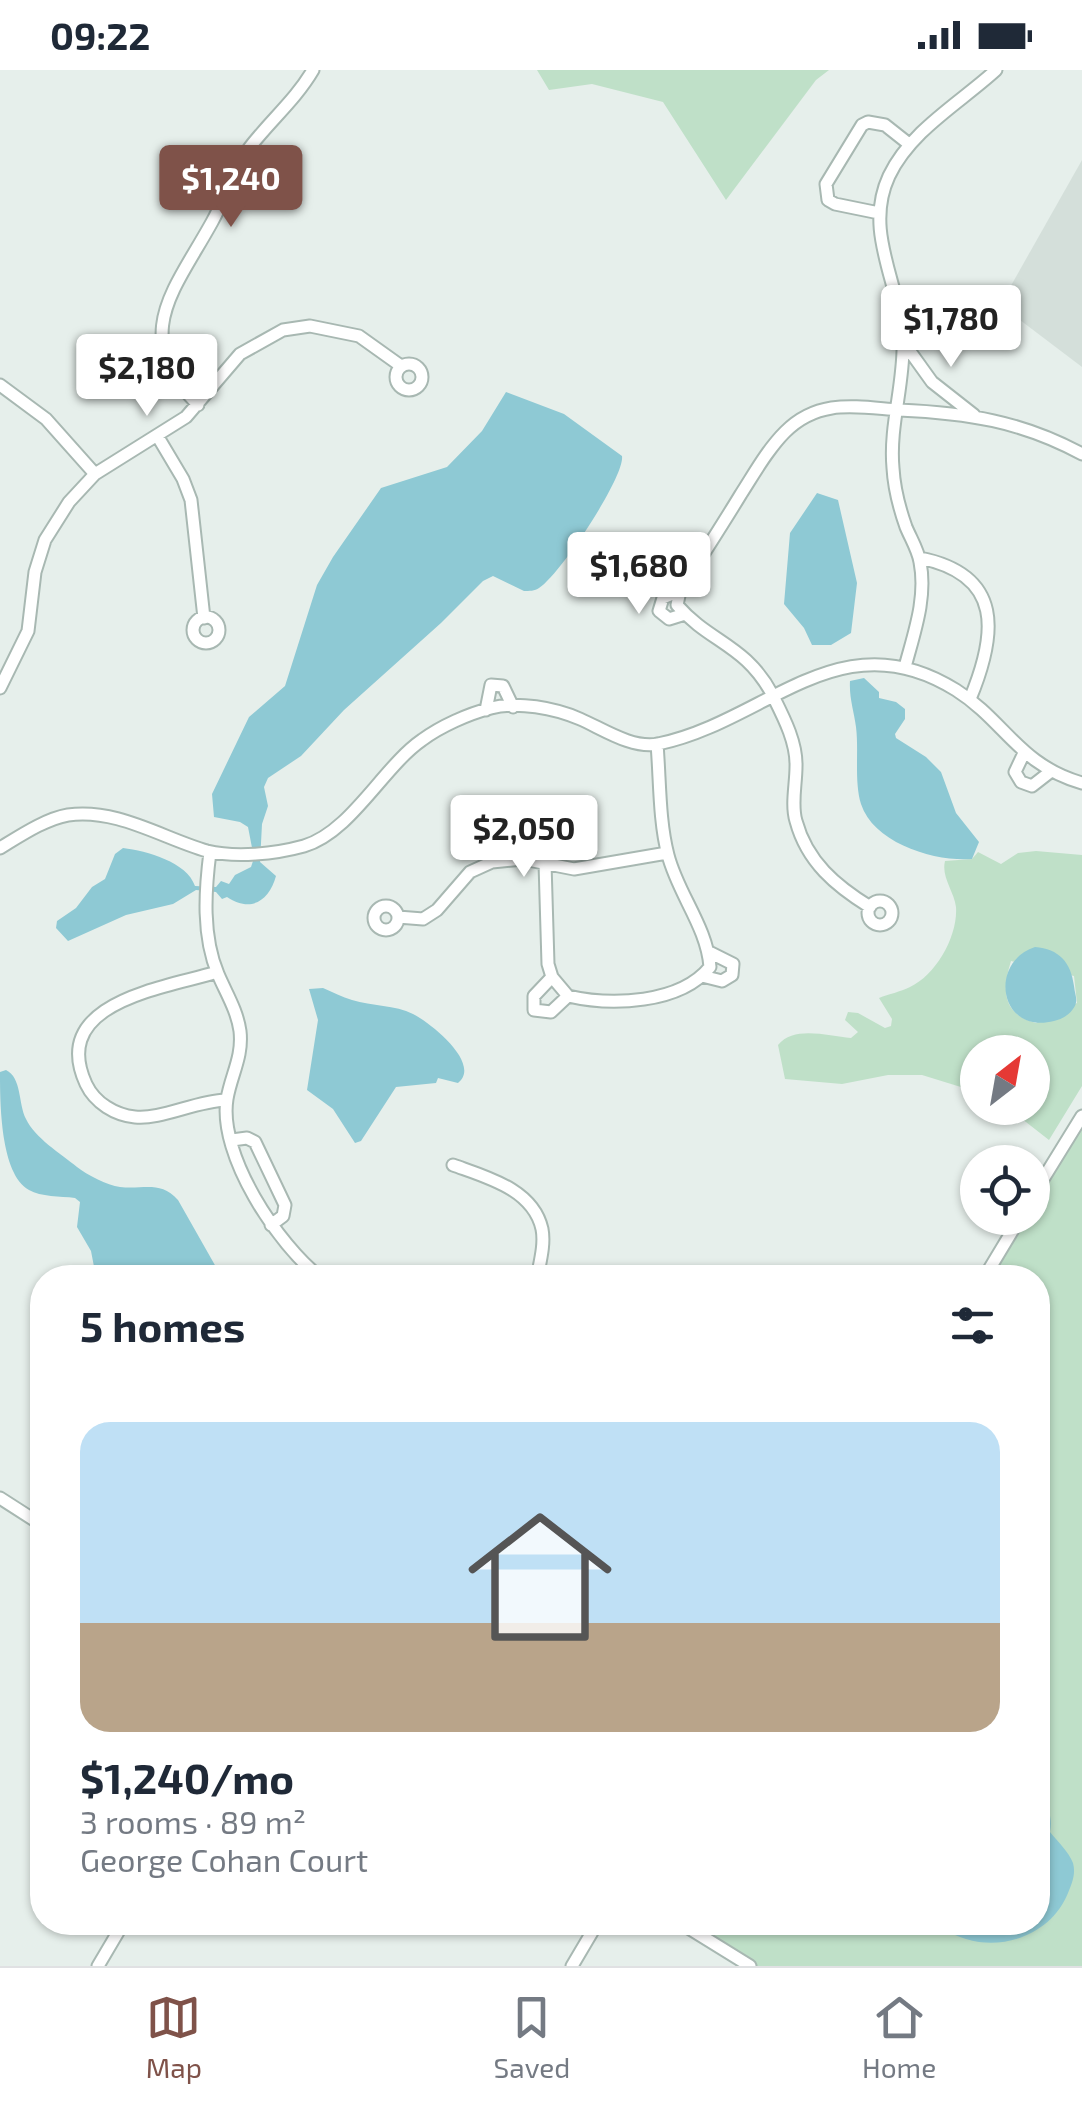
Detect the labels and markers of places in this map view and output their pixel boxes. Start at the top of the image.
pin: $1,240 [150,145,312,230]
pin: $1,780 [870,285,1032,370]
pin: $2,180 [66,334,228,419]
pin: $1,680 [558,532,720,617]
pin: $2,050 [443,795,605,880]

